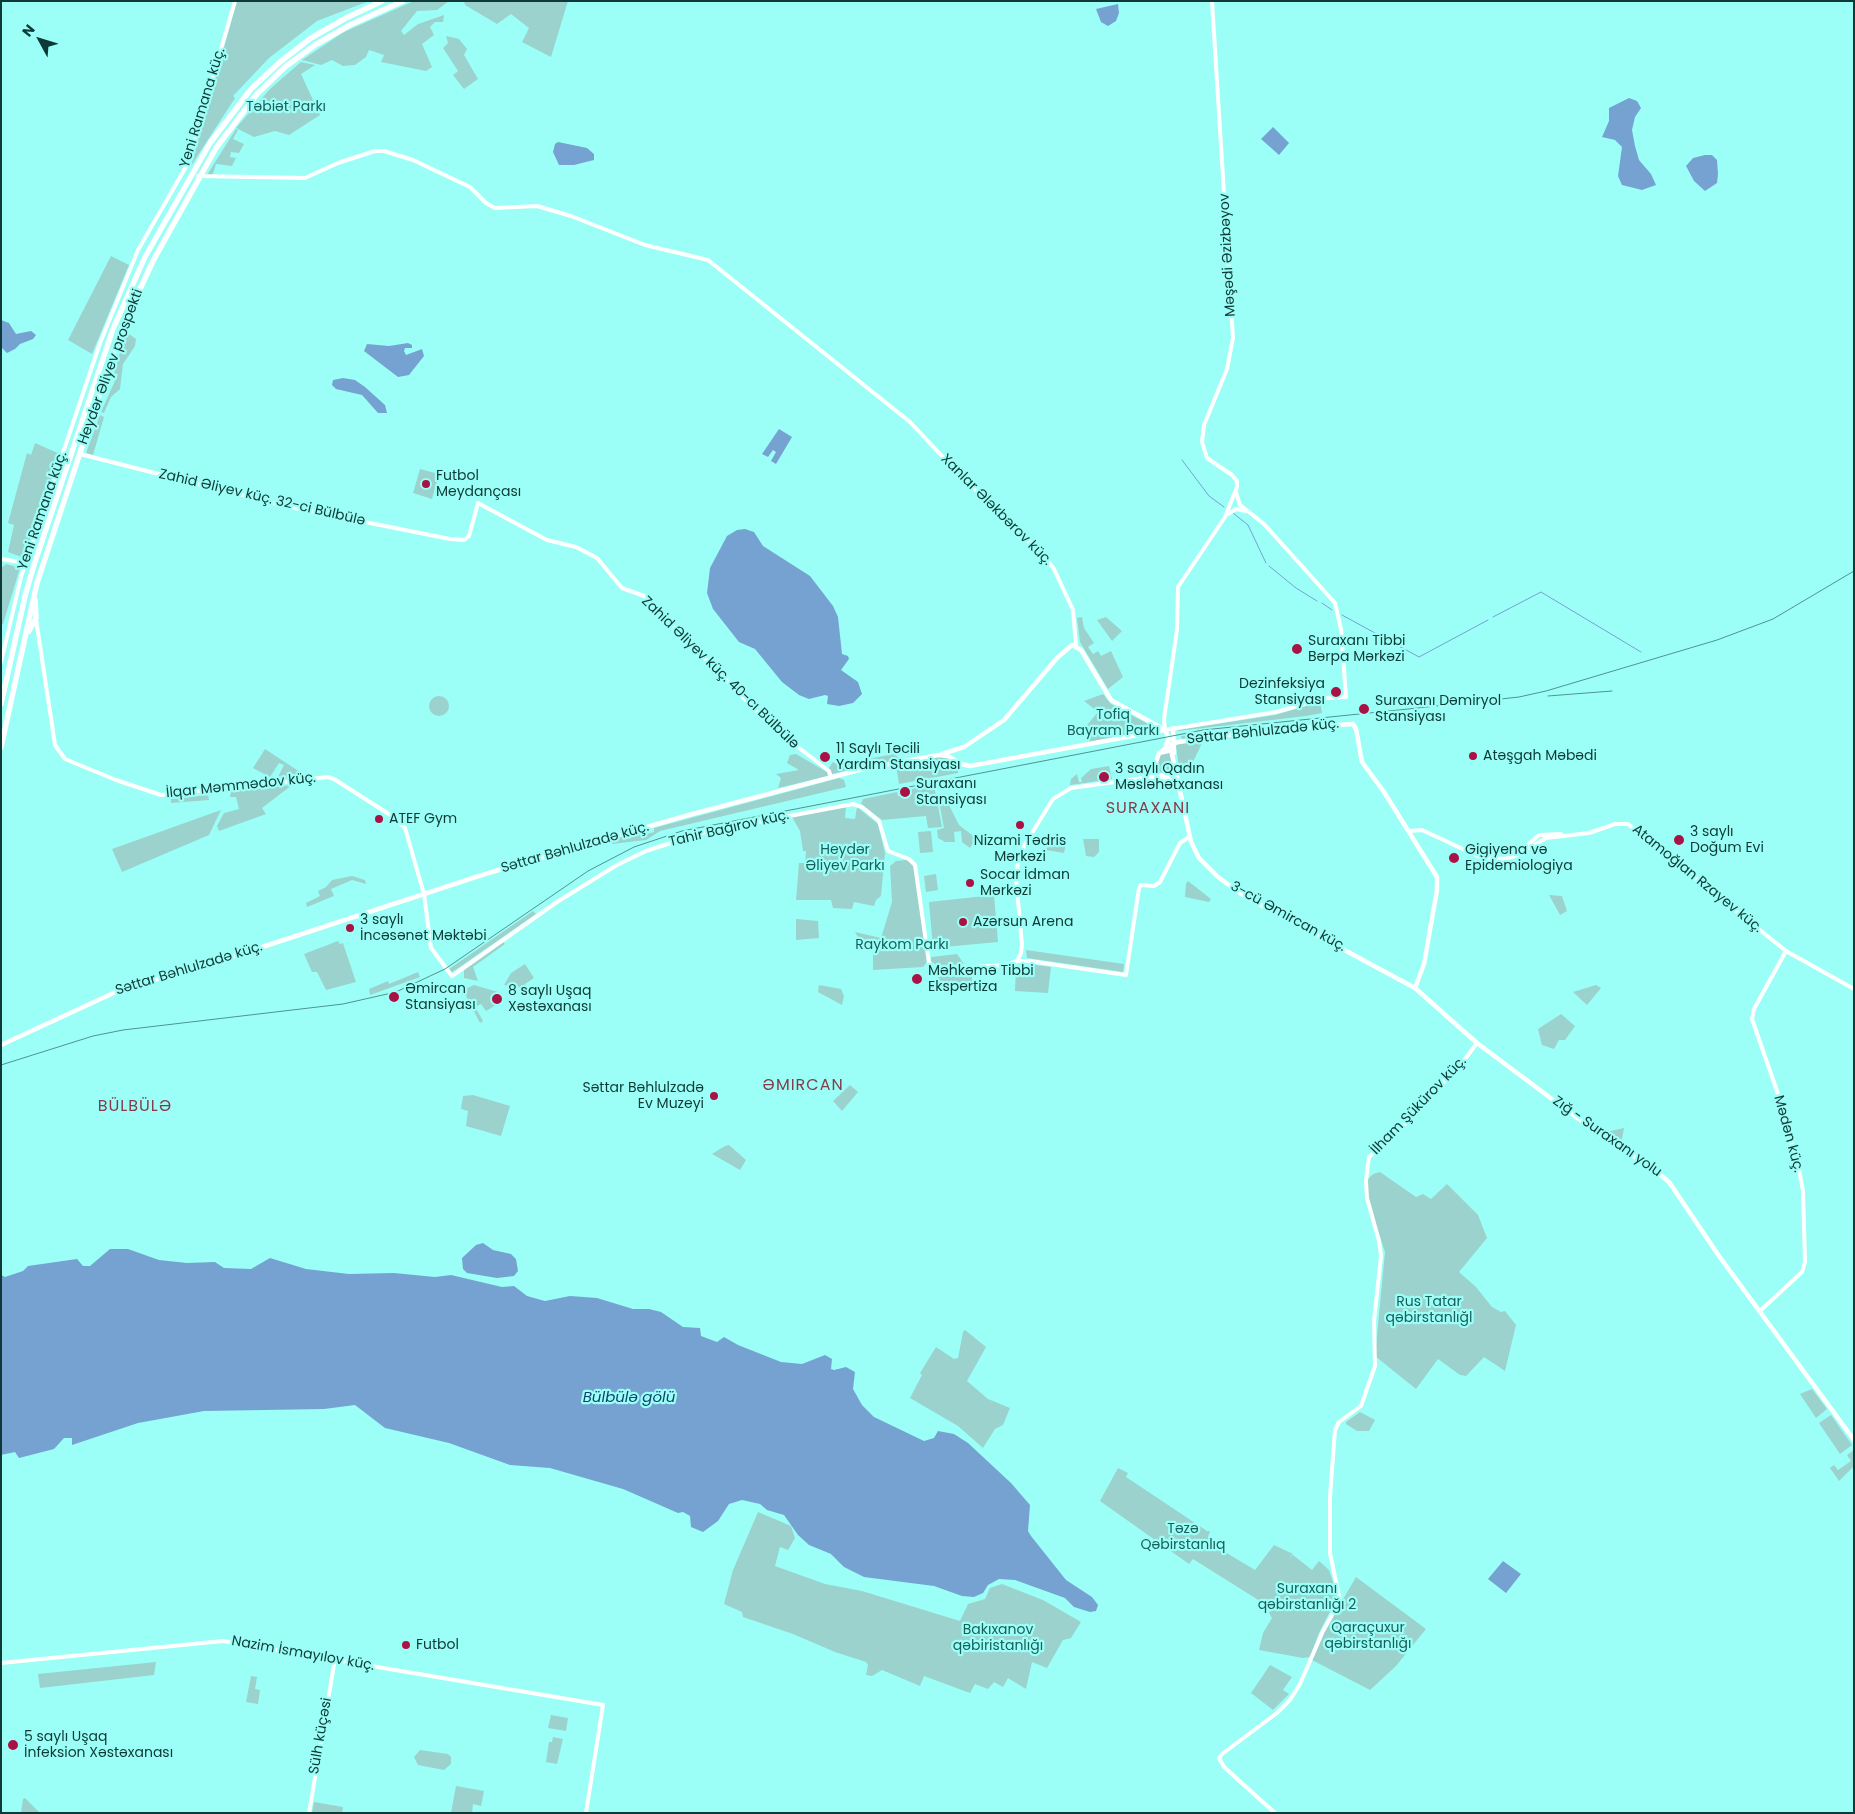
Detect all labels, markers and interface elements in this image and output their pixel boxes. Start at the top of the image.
north arrow [15,15,65,65]
text: N [17,20,39,41]
street label: Yeni Ramana küç. [177,46,229,170]
park label: Təbiət Parkı [246,99,326,115]
street label: Məşədi Əzizbəyov [1216,193,1240,317]
street label: Heydər Əliyev prospekti [75,287,147,447]
street label: Yeni Ramana küç. [15,449,71,573]
street label: Xanlar Ələkbərov küç. [937,451,1055,569]
street label: Zahid Əliyev küç. 32-ci Bülbülə [157,466,367,530]
place label: Futbol Meydançası [436,468,521,501]
marker: Futbol Meydançası [420,478,432,490]
street label: Zahid Əliyev küç. 40-cı Bülbülə [638,593,802,753]
place label: Suraxanı Tibbi Bərpa Mərkəzi [1308,633,1406,666]
marker: Suraxanı Tibbi Bərpa Mərkəzi [1290,642,1304,656]
place label: Dezinfeksiya Stansiyası [1239,676,1325,709]
marker: Dezinfeksiya Stansiyası [1329,685,1343,699]
place label: Suraxanı Dəmiryol Stansiyası [1375,693,1501,726]
marker: Suraxanı Dəmiryol Stansiyası [1357,702,1371,716]
park label: Tofiq Bayram Parkı [1067,707,1159,740]
street label: Səttar Bəhlulzadə küç. [1186,716,1340,748]
place label: 11 Saylı Təcili Yardım Stansiyası [836,741,961,774]
place label: Atəşgah Məbədi [1483,748,1597,764]
marker: 11 Saylı Təcili Yardım Stansiyası [818,750,832,764]
marker: Atəşgah Məbədi [1467,750,1479,762]
place label: 3 saylı Qadın Məsləhətxanası [1115,761,1223,794]
street label: İlqar Məmmədov küç. [165,770,317,802]
marker: 3 saylı Qadın Məsləhətxanası [1097,770,1111,784]
place label: Suraxanı Stansiyası [916,776,987,809]
marker: Suraxanı Stansiyası [898,785,912,799]
district label: SURAXANI [1105,799,1191,819]
street label: Tahir Bağırov küç. [667,807,791,851]
place label: ATEF Gym [389,811,457,827]
marker: ATEF Gym [373,813,385,825]
street label: Səttar Bəhlulzadə küç. [499,819,651,877]
marker: Nizami Tədris Mərkəzi [1014,819,1026,831]
street label: Atamoğlan Rzayev küç. [1629,821,1765,937]
place label: 3 saylı Doğum Evi [1690,824,1764,856]
place label: Nizami Tədris Mərkəzi [974,833,1066,866]
marker: 3 saylı Doğum Evi [1672,833,1686,847]
park label: Heydər Əliyev Parkı [805,842,885,874]
place label: Gigiyena və Epidemiologiya [1465,842,1573,874]
marker: Gigiyena və Epidemiologiya [1447,851,1461,865]
place label: Socar İdman Mərkəzi [980,867,1070,900]
marker: Socar İdman Mərkəzi [964,877,976,889]
street label: 3-cü Əmircan küç. [1227,878,1349,956]
place label: 3 saylı İncəsənət Məktəbi [360,912,487,944]
place label: Azərsun Arena [973,914,1073,930]
marker: Azərsun Arena [957,916,969,928]
marker: 3 saylı İncəsənət Məktəbi [344,922,356,934]
park label: Raykom Parkı [855,937,949,953]
street label: Səttar Bəhlulzadə küç. [113,939,265,999]
place label: Məhkəmə Tibbi Ekspertiza [928,963,1034,996]
marker: Məhkəmə Tibbi Ekspertiza [910,972,924,986]
place label: Əmircan Stansiyası [405,981,476,1014]
place label: 8 saylı Uşaq Xəstəxanası [508,983,592,1016]
marker: Əmircan Stansiyası [387,990,401,1004]
marker: 8 saylı Uşaq Xəstəxanası [490,992,504,1006]
street label: İlham Şükürov küç. [1368,1053,1470,1159]
district label: ƏMIRCAN [761,1076,845,1096]
place label: Səttar Bəhlulzadə Ev Muzeyi [582,1080,704,1112]
marker: Səttar Bəhlulzadə Ev Muzeyi [708,1090,720,1102]
street label: Zığ - Suraxanı yolu [1549,1093,1665,1181]
street label: Mədən küç. [1770,1094,1806,1174]
district label: BÜLBÜLƏ [97,1097,173,1117]
park label: Rus Tatar qəbirstanlığl [1386,1294,1472,1326]
water label: Bülbülə gölü [583,1389,675,1407]
park label: Təzə Qəbirstanlıq [1140,1521,1226,1554]
park label: Suraxanı qəbirstanlığı 2 [1258,1581,1356,1614]
park label: Qaraçuxur qəbirstanlığı [1325,1620,1411,1652]
park label: Bakıxanov qəbiristanlığı [953,1622,1043,1654]
street label: Nazim İsmayılov küç. [230,1633,376,1675]
place label: Futbol [416,1637,459,1653]
marker: Futbol [400,1639,412,1651]
street label: Sülh küçəsi [306,1696,336,1776]
place label: 5 saylı Uşaq İnfeksion Xəstəxanası [24,1729,173,1761]
marker: 5 saylı Uşaq İnfeksion Xəstəxanası [6,1738,20,1752]

